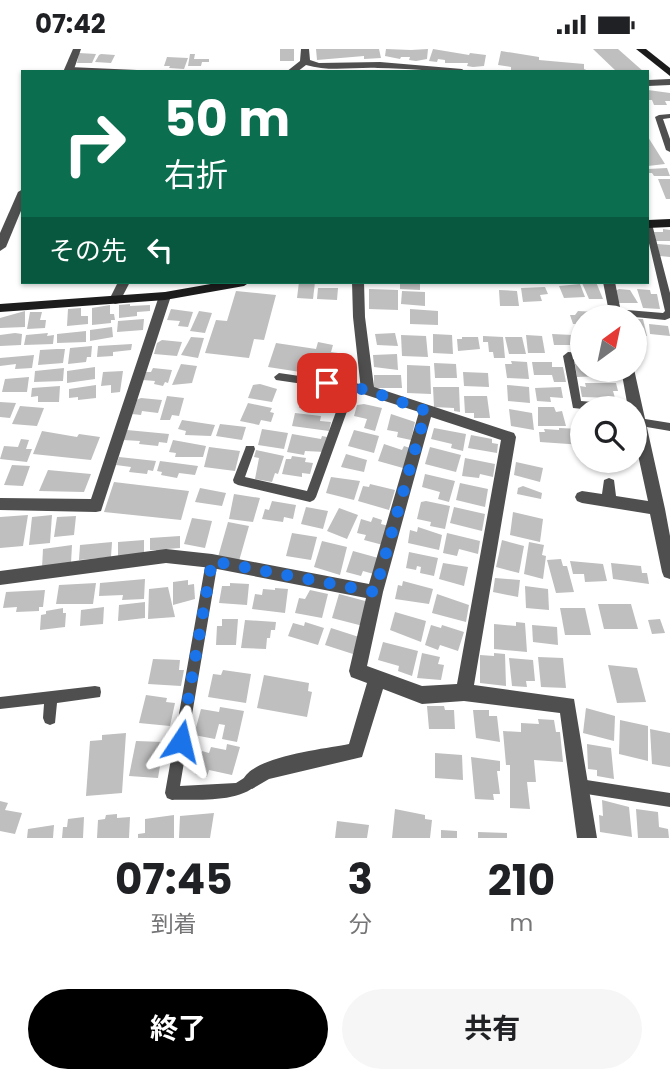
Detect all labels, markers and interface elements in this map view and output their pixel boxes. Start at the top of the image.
text: 07:42 [35,6,106,42]
text: 50 m [164,85,290,153]
icon: right [49,98,140,189]
text: 右折 [164,152,228,197]
icon: left [141,231,179,269]
text: その先 [49,233,127,269]
north arrow [570,305,648,381]
map controls [570,305,647,473]
pin [297,353,357,413]
icon: arrive [308,364,346,402]
button: search [570,396,647,473]
position arrow [144,704,218,778]
text: 07:45 [115,850,233,909]
text: 3 [347,850,373,909]
text: 210 [488,851,555,910]
text: m [510,907,533,939]
text: 到着 [151,908,197,940]
text: 分 [349,908,372,940]
button: 終了 [28,989,328,1069]
button: 共有 [342,989,642,1069]

